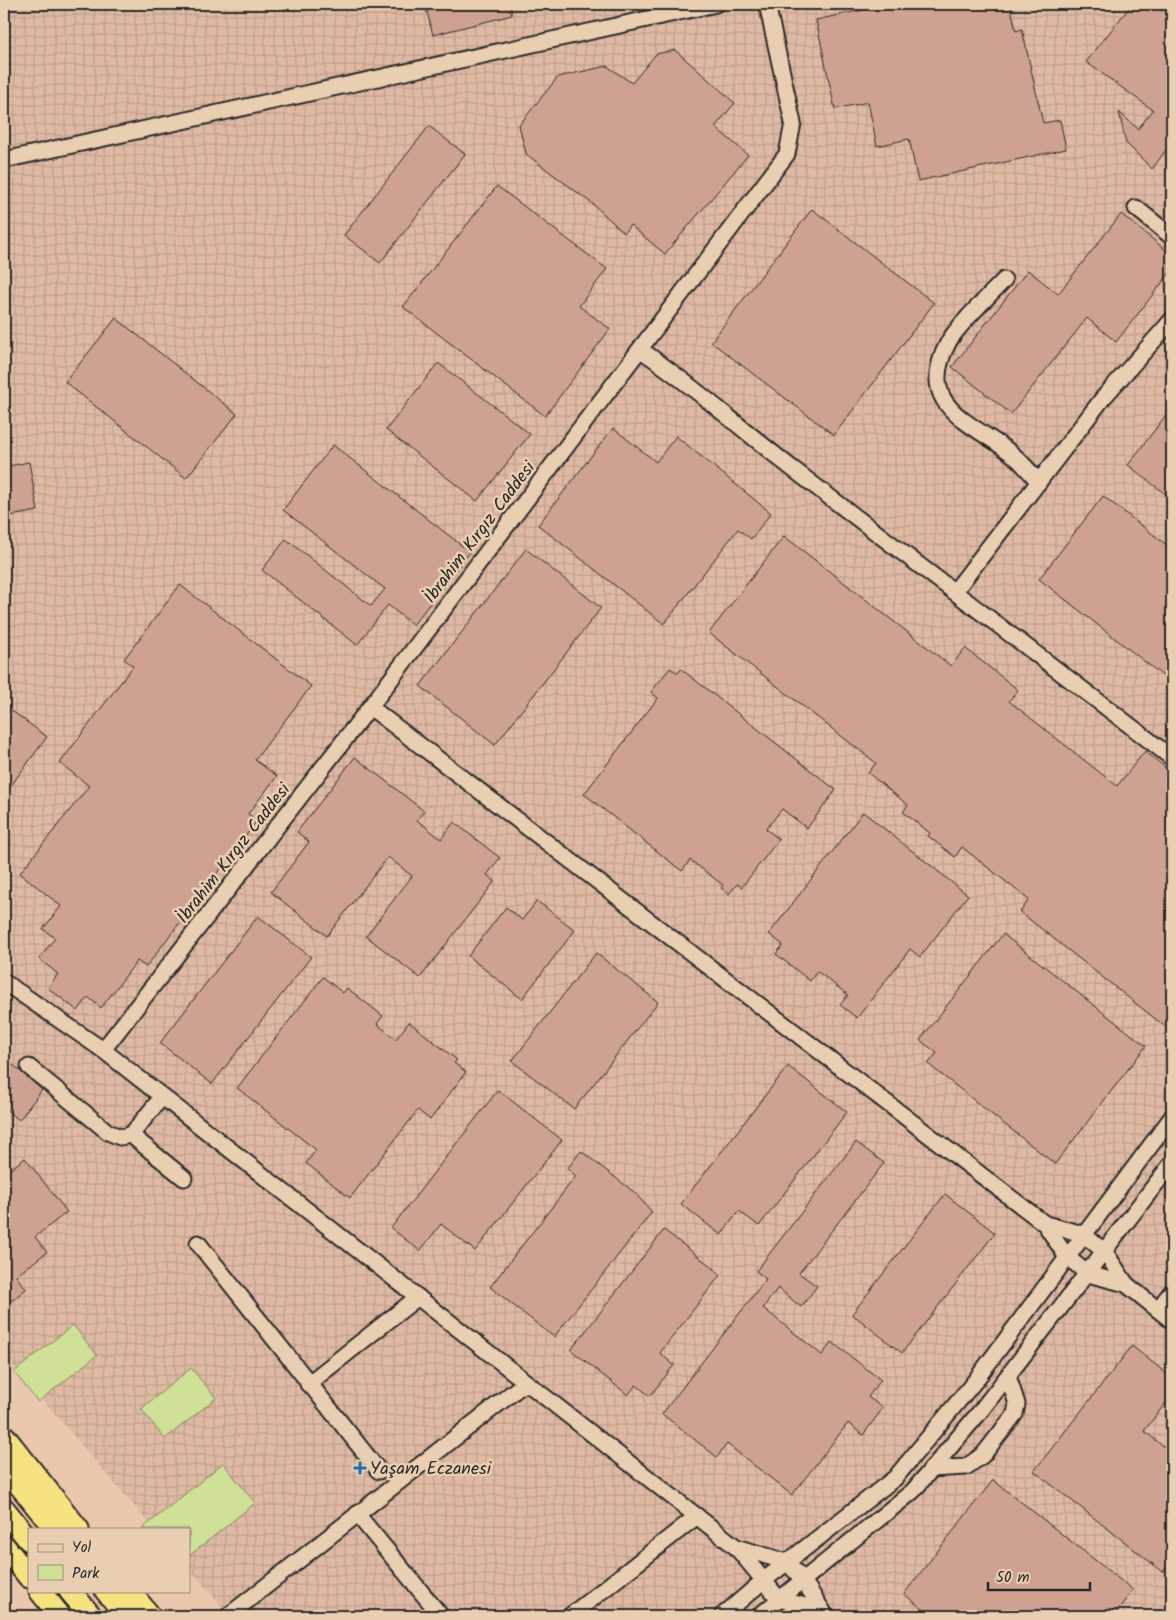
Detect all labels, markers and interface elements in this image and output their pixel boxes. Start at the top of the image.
street label: İbrahim Kırgız Caddesi [417,455,544,610]
street label: İbrahim Kırgız Caddesi [170,777,299,931]
place label: Yaşam Eczanesi [370,1455,492,1484]
marker: Yaşam Eczanesi [354,1462,366,1474]
legend [28,1528,190,1592]
text: Yol [72,1536,91,1560]
scale bar [988,1560,1091,1592]
text: Park [72,1562,100,1586]
text: 50 m [996,1566,1030,1590]

